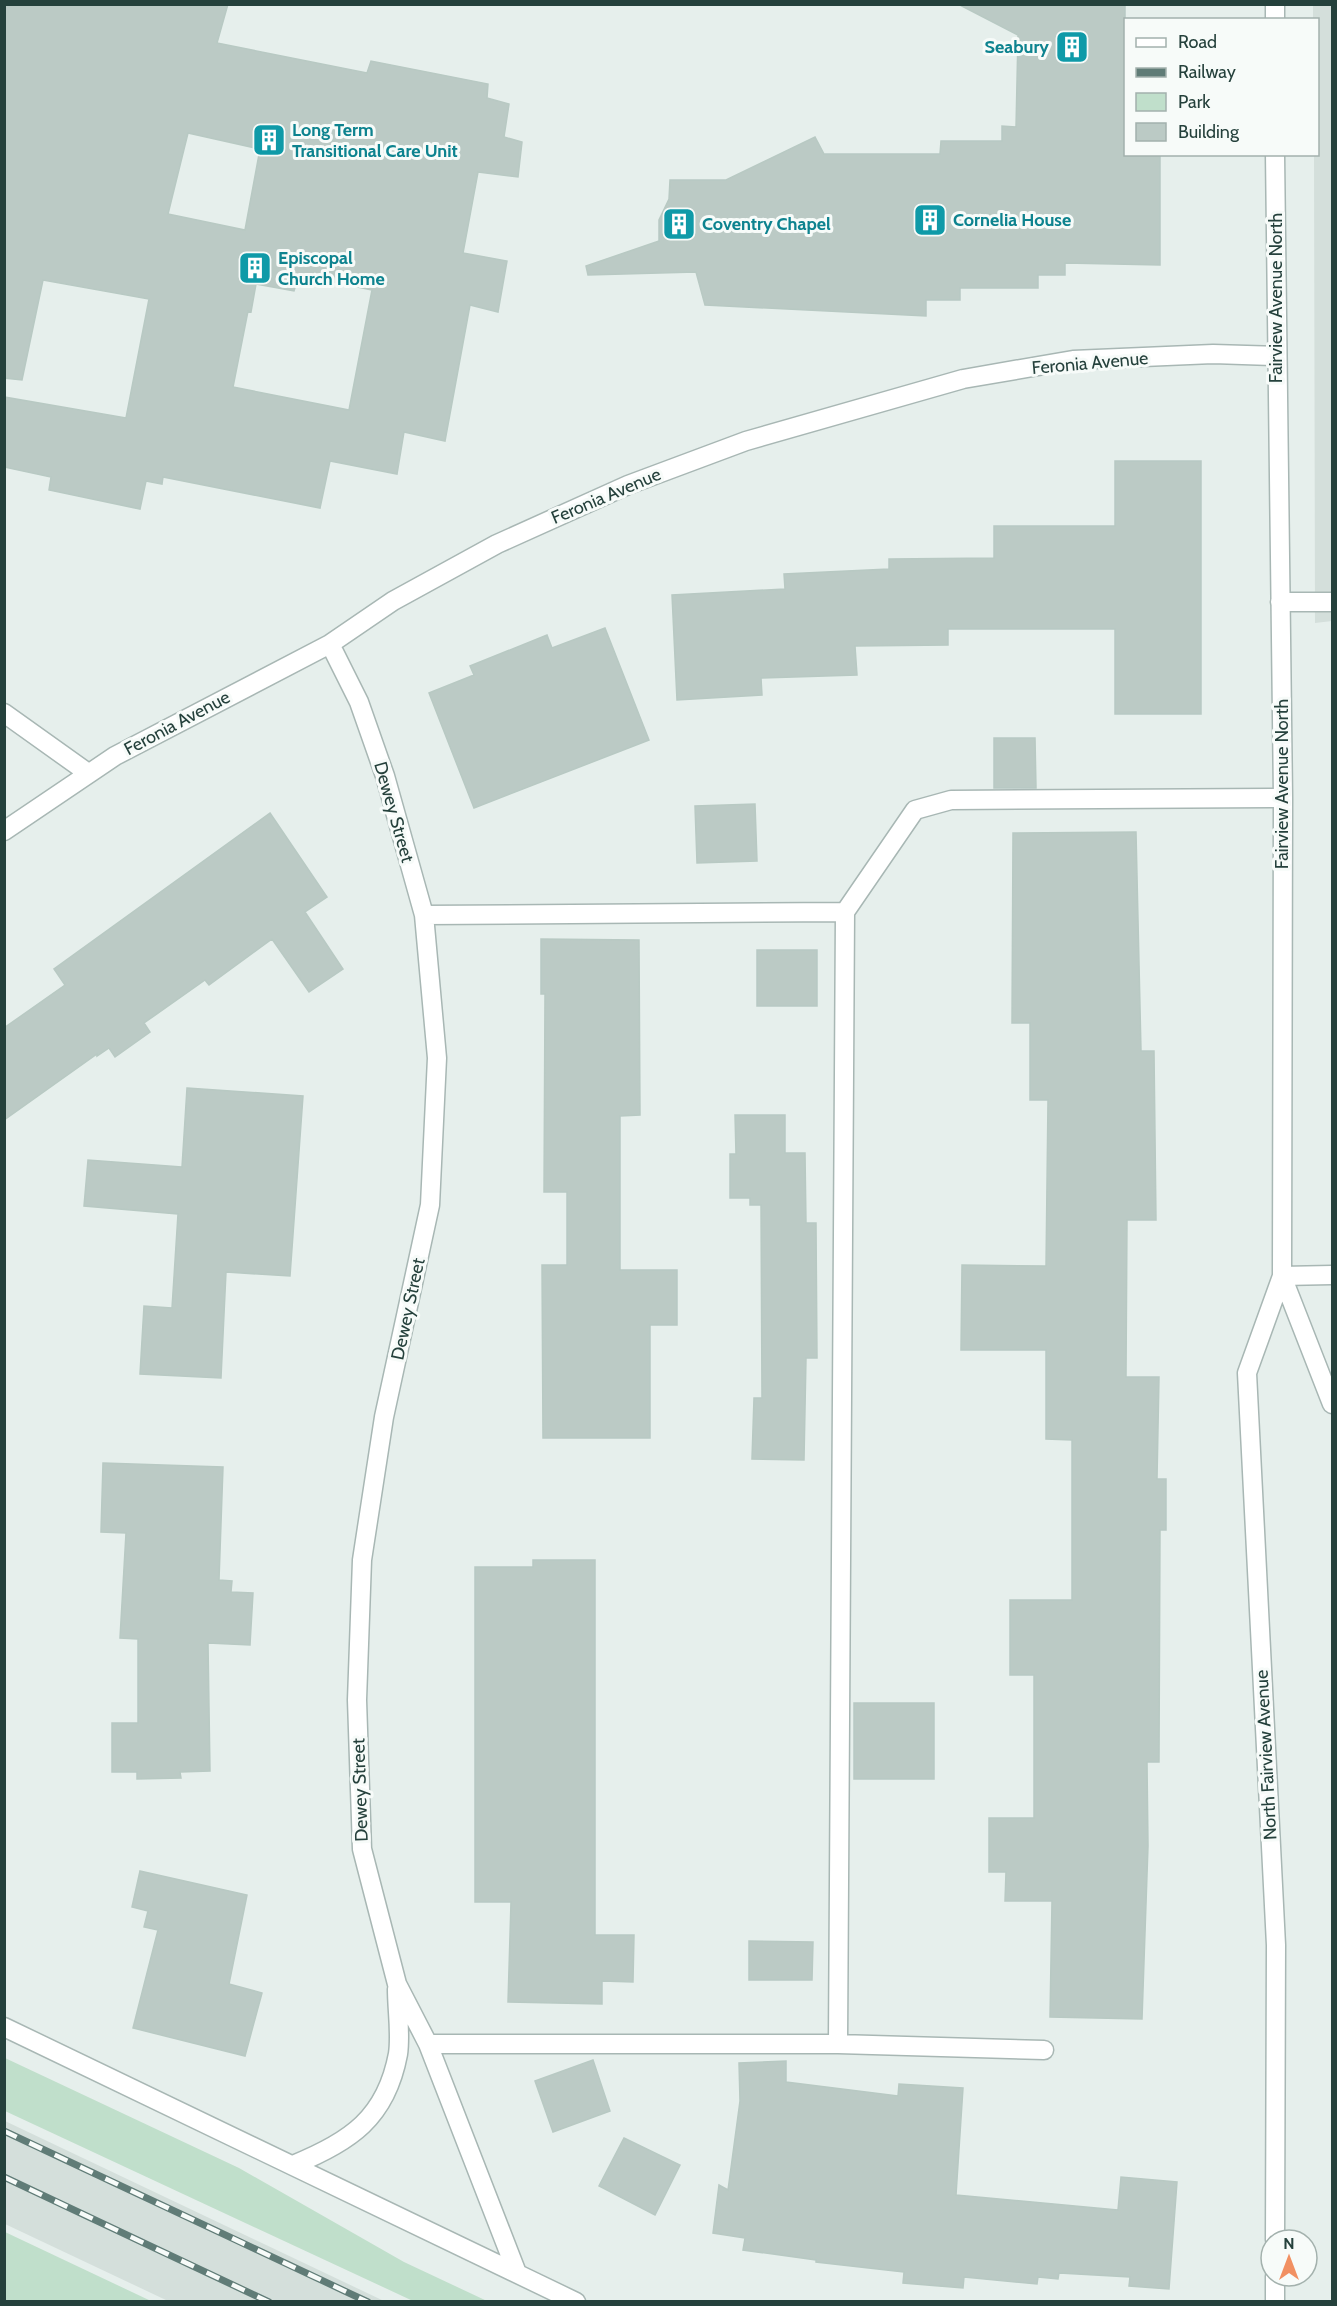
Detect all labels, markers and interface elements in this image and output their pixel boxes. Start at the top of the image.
legend [1124,18,1319,156]
building icon: Seabury [1054,29,1090,65]
text: Road [1178,31,1217,53]
place label: Seabury [985,36,1049,58]
text: Railway [1178,61,1236,83]
text: Park [1178,91,1211,113]
place label: Long Term Transitional Care Unit [292,119,458,162]
text: Building [1178,121,1240,143]
building icon: Long Term Transitional Care Unit [251,122,287,158]
building icon: Cornelia House [912,202,948,238]
building icon: Coventry Chapel [661,206,697,242]
place label: Cornelia House [953,209,1071,231]
place label: Coventry Chapel [702,213,831,235]
street label: Fairview Avenue North [1265,213,1287,383]
place label: Episcopal Church Home [278,247,385,290]
building icon: Episcopal Church Home [237,250,273,286]
street label: Feronia Avenue [1031,347,1149,379]
street label: Feronia Avenue [548,463,664,529]
street label: Feronia Avenue [120,686,234,760]
street label: Fairview Avenue North [1271,699,1293,869]
street label: Dewey Street [369,759,419,865]
street label: Dewey Street [386,1256,430,1362]
street label: North Fairview Avenue [1251,1669,1281,1841]
street label: Dewey Street [347,1738,373,1842]
north arrow [1259,2228,1319,2288]
text: N [1283,2234,1295,2253]

